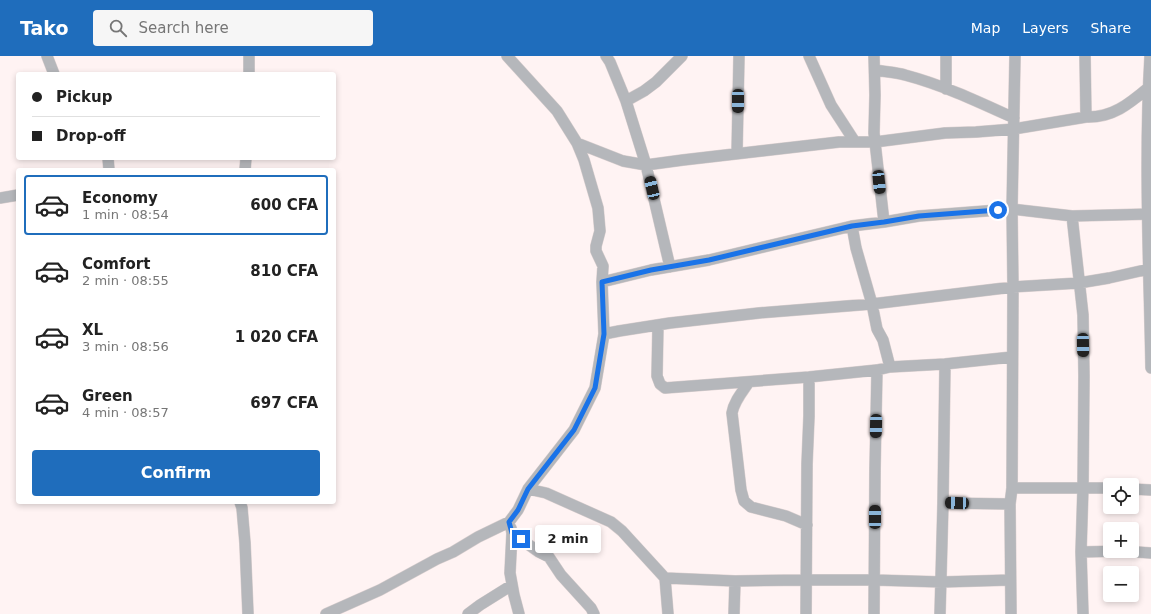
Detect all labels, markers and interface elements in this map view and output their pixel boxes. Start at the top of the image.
search box [93,10,373,46]
text: Tako [20,17,69,39]
icon: search [107,17,129,39]
text: Search here [139,19,229,37]
text: Map [971,20,1000,36]
text: Layers [1022,20,1069,36]
text: Share [1091,20,1131,36]
text: Pickup [56,88,112,106]
car [732,89,744,113]
text: Drop-off [56,127,126,145]
car [872,169,886,195]
car [643,175,661,201]
icon: car [34,187,70,223]
text: Economy [82,189,158,207]
text: 600 CFA [250,196,318,214]
route start [989,201,1007,219]
text: 1 min · 08:54 [82,207,169,222]
icon: car [34,253,70,289]
text: Comfort [82,255,150,273]
text: 810 CFA [250,262,318,280]
text: 2 min · 08:55 [82,273,169,288]
icon: car [34,319,70,355]
text: XL [82,321,103,339]
text: 1 020 CFA [235,328,318,346]
car [1077,333,1089,357]
text: 3 min · 08:56 [82,339,169,354]
icon: car [34,385,70,421]
text: Green [82,387,133,405]
text: 697 CFA [250,394,318,412]
text: 4 min · 08:57 [82,405,169,420]
car [870,414,882,438]
button: Confirm [32,450,320,496]
map controls [1103,478,1139,602]
button: locate [1103,478,1139,514]
car [945,497,969,509]
car [869,505,881,529]
button: + [1103,522,1139,558]
callout: 2 min [535,525,601,553]
route end [512,530,530,548]
text: 2 min [548,531,588,546]
button: − [1103,566,1139,602]

